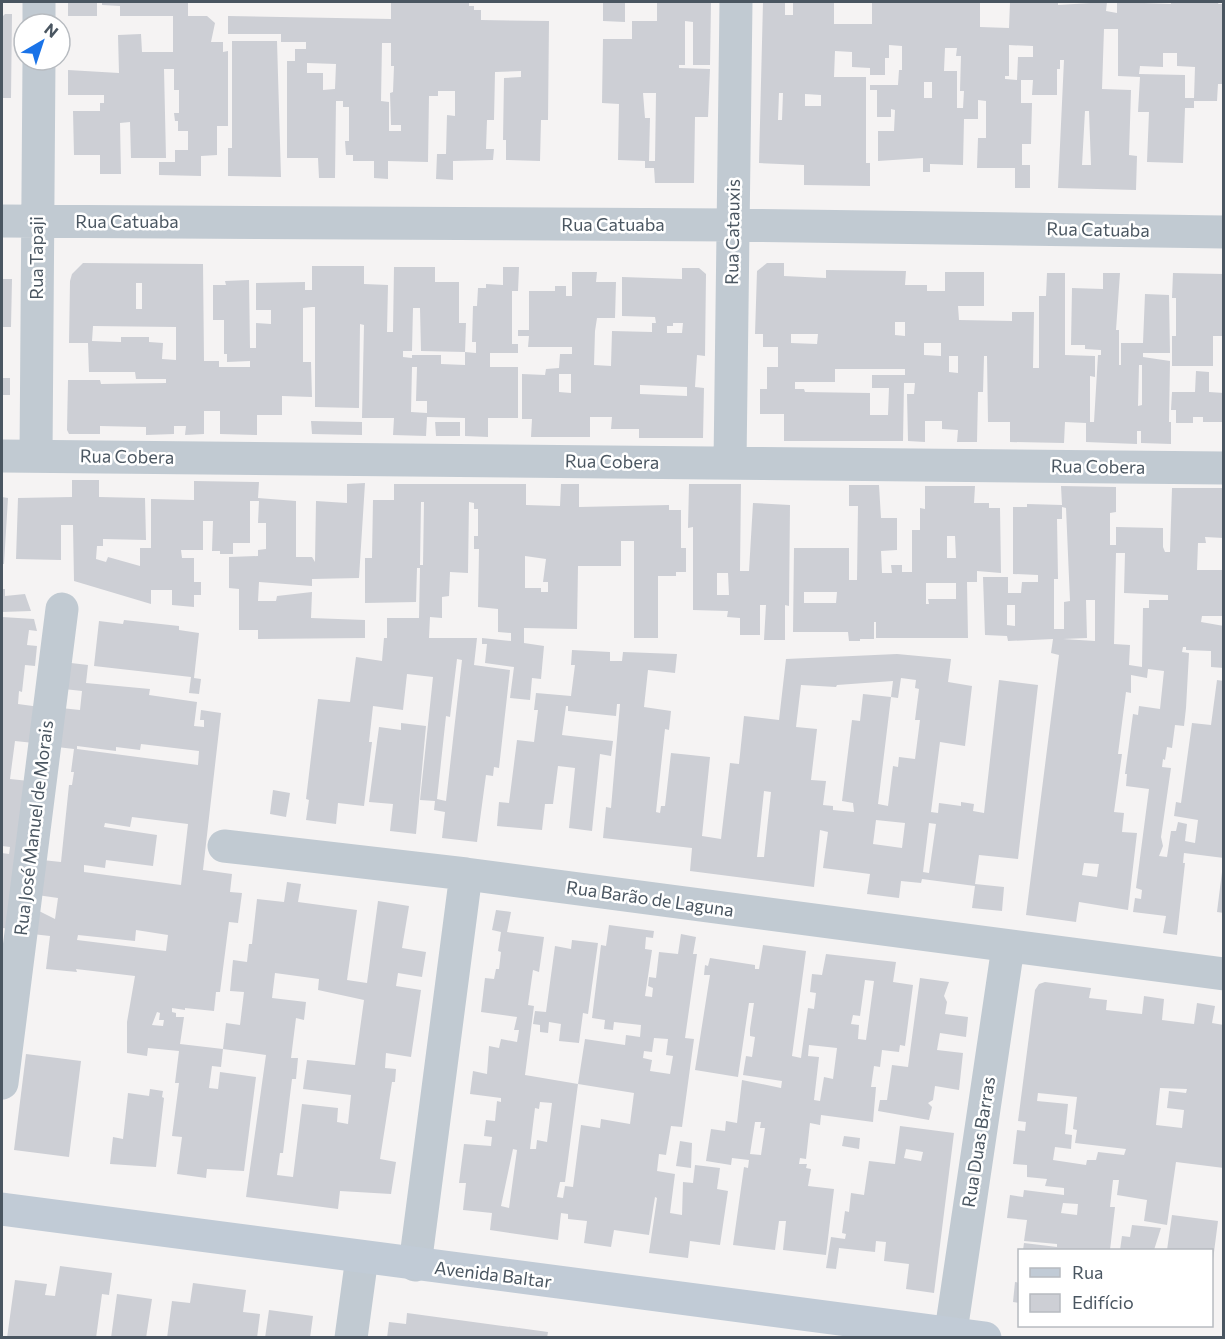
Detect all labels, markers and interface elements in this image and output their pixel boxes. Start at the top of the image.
north arrow [12,12,72,72]
text: N [41,19,62,41]
street label: Rua Catauxis [720,179,744,285]
street label: Rua Catuaba [75,210,179,232]
street label: Rua Catuaba [561,213,665,235]
street label: Rua Tapaji [25,216,47,300]
street label: Rua Catuaba [1046,217,1150,241]
street label: Rua Cobera [80,444,174,468]
street label: Rua Cobera [565,449,659,473]
street label: Rua Cobera [1051,454,1145,478]
street label: Rua José Manuel de Morais [9,719,57,937]
street label: Rua Barão de Laguna [565,875,735,921]
street label: Rua Duas Barras [957,1075,999,1209]
legend [1018,1249,1213,1327]
street label: Avenida Baltar [433,1256,553,1292]
text: Rua [1072,1261,1103,1283]
text: Edifício [1072,1291,1134,1313]

